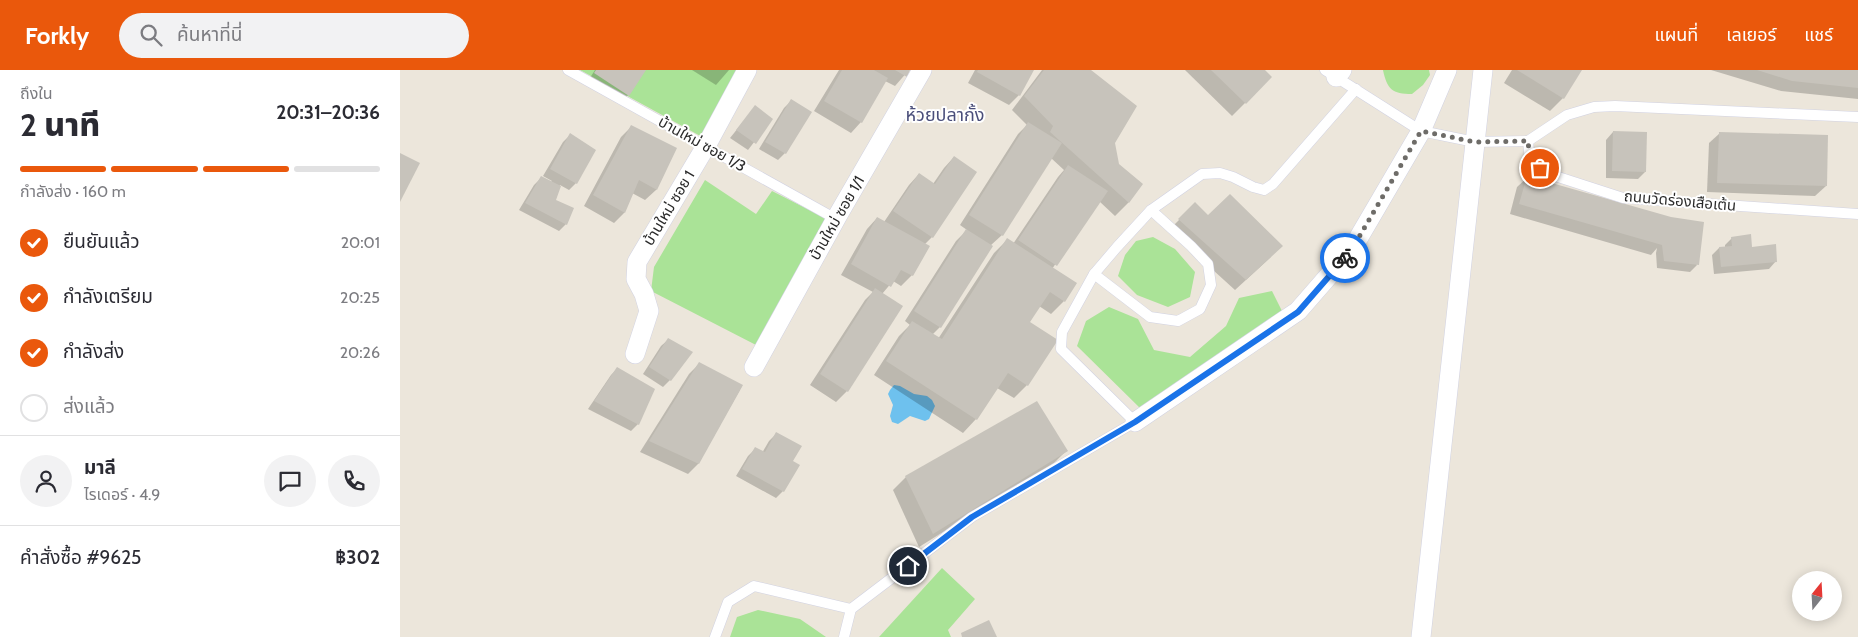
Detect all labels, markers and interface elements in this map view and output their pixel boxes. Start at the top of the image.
search box [119,13,469,58]
text: Forkly [25,21,89,50]
icon: search [137,21,165,49]
text: ค้นหาที่นี่ [177,23,243,46]
text: แผนที่ [1654,24,1698,46]
text: เลเยอร์ [1726,24,1776,46]
text: แชร์ [1804,24,1833,46]
text: ถึงใน [20,84,53,103]
text: 20:31–20:36 [276,101,380,124]
district label: ห้วยปลากั้ง [905,103,985,126]
text: 2 นาที [20,105,100,144]
street label: บ้านใหม่ ซอย 1/3 [655,113,749,175]
pin [1519,147,1561,189]
icon: bag [1526,154,1554,182]
street label: บ้านใหม่ ซอย 1 [640,167,698,249]
street label: บ้านใหม่ ซอย 1/1 [806,173,868,263]
text: กำลังส่ง · 160 m [20,182,126,201]
street label: ถนนวัดร่องเสือเต้น [1623,187,1737,215]
icon: check [20,229,48,257]
text: ยืนยันแล้ว [63,230,140,253]
text: 20:01 [341,233,380,252]
courier [1320,233,1370,283]
icon: bike [1331,244,1359,272]
icon: check [20,284,48,312]
text: กำลังเตรียม [63,285,153,308]
text: 20:25 [340,288,380,307]
icon: check [20,339,48,367]
text: กำลังส่ง [63,340,124,363]
text: 20:26 [340,343,380,362]
text: ส่งแล้ว [63,395,115,418]
button: person [20,455,72,507]
button: chat [264,455,316,507]
button: phone [328,455,380,507]
text: มาลี [84,456,116,479]
text: ไรเดอร์ · 4.9 [84,485,160,504]
pin [887,545,929,587]
text: คำสั่งซื้อ #9625 [20,546,141,569]
text: ฿302 [335,546,380,569]
icon: home [894,552,922,580]
north arrow [1792,571,1842,621]
map controls [1792,571,1842,621]

